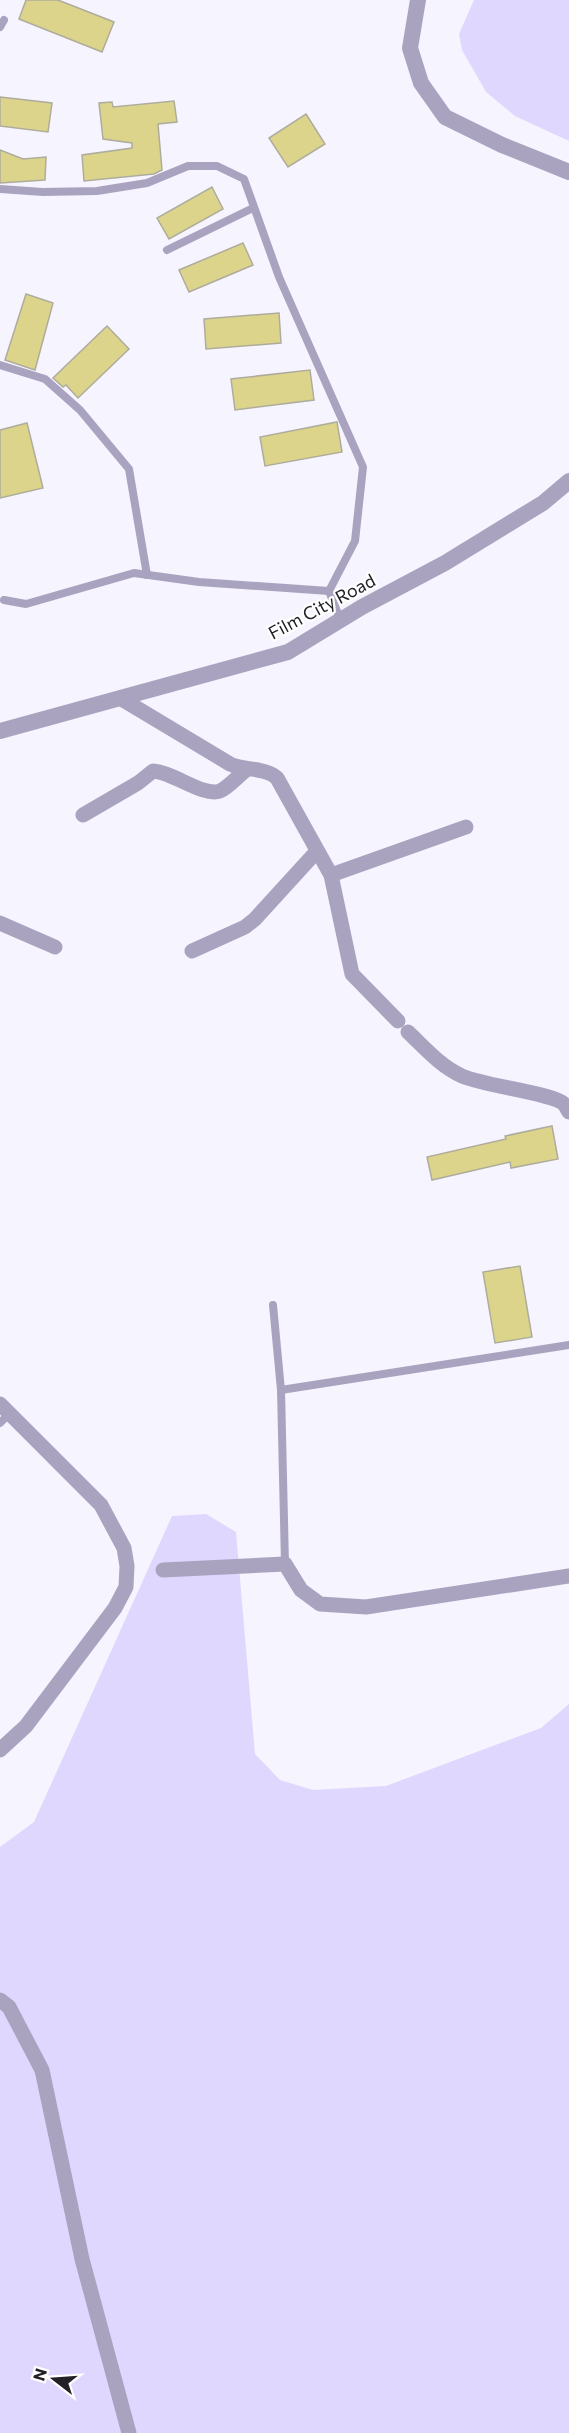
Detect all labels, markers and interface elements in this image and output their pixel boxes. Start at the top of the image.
street label: Film City Road [264,569,379,643]
north arrow [24,2349,84,2409]
text: N [28,2366,50,2383]

